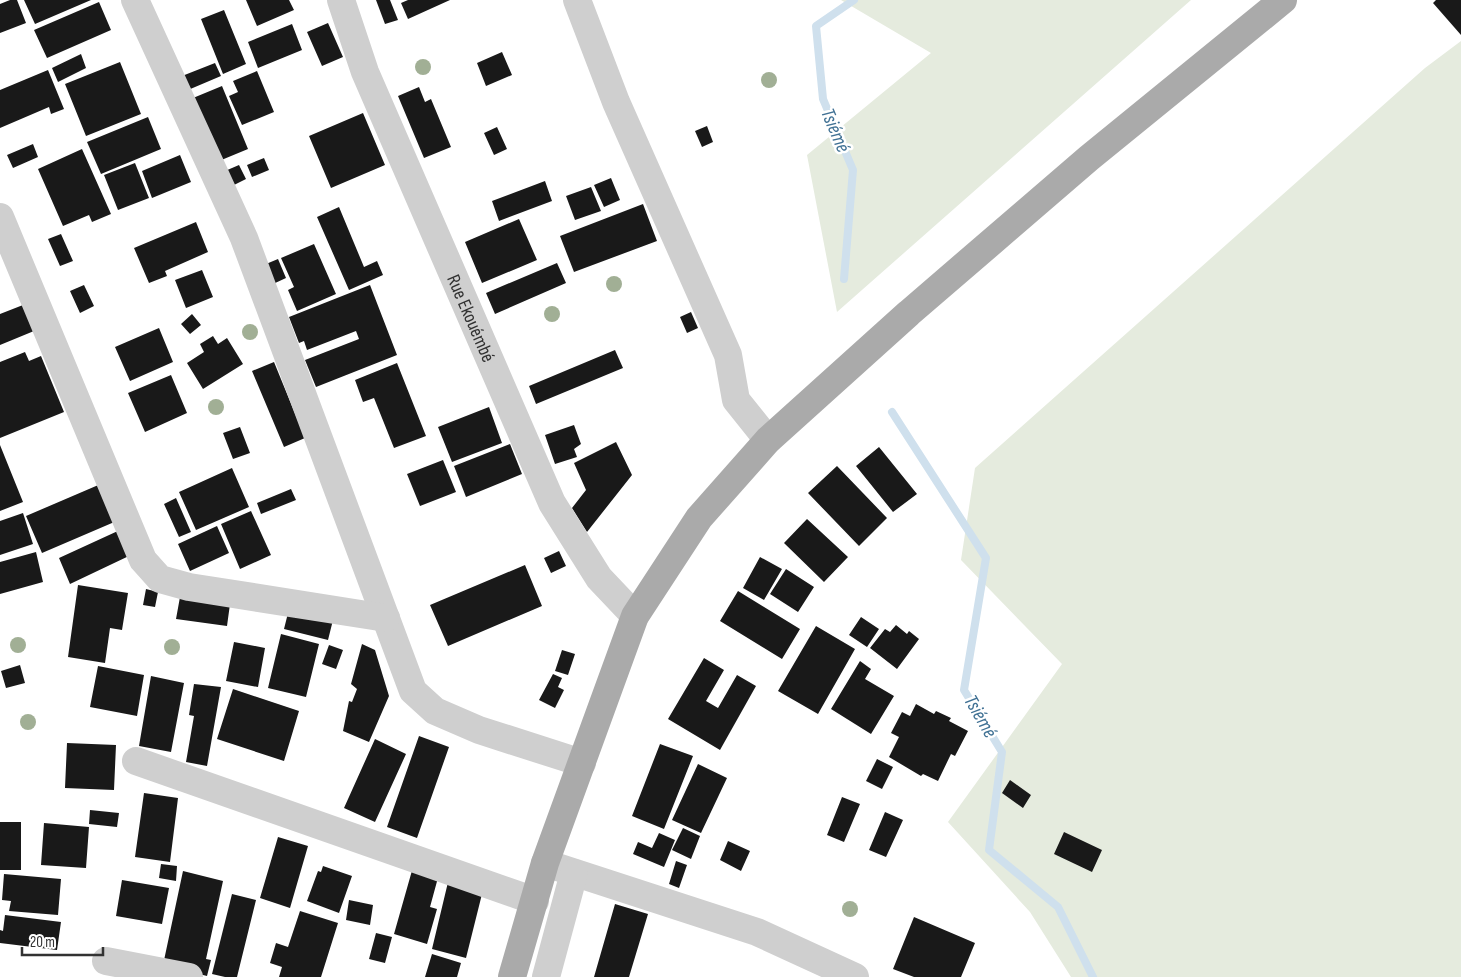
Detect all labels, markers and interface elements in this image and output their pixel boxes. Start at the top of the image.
water label: Tsiémé [815,105,855,156]
street label: Rue Ekouémbé [441,271,499,366]
water label: Tsiémé [958,691,1002,742]
scale bar [22,924,104,956]
text: 20 m [30,933,55,952]

